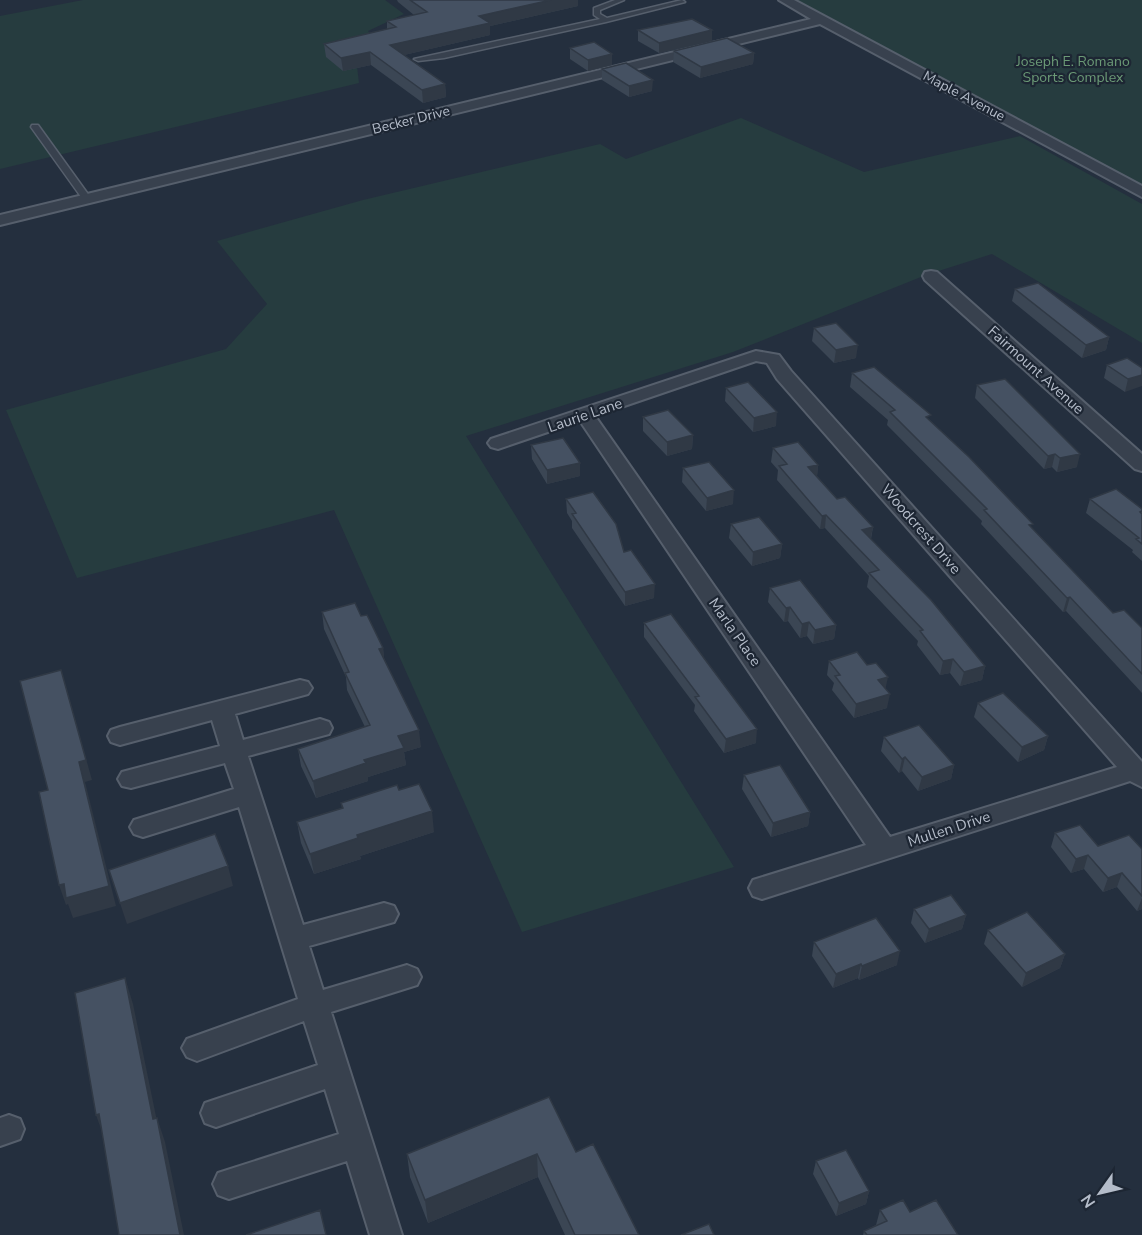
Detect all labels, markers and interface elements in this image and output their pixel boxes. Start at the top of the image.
park label: Joseph E. Romano Sports Complex [1015,52,1130,87]
street label: Maple Avenue [920,66,1008,126]
street label: Becker Drive [370,101,452,139]
street label: Fairmount Avenue [984,321,1088,419]
street label: Laurie Lane [545,393,625,437]
street label: Woodcrest Drive [876,480,966,578]
street label: Marla Place [704,594,766,670]
street label: Mullen Drive [905,806,993,852]
north arrow [1070,1163,1130,1223]
text: N [1076,1190,1101,1212]

